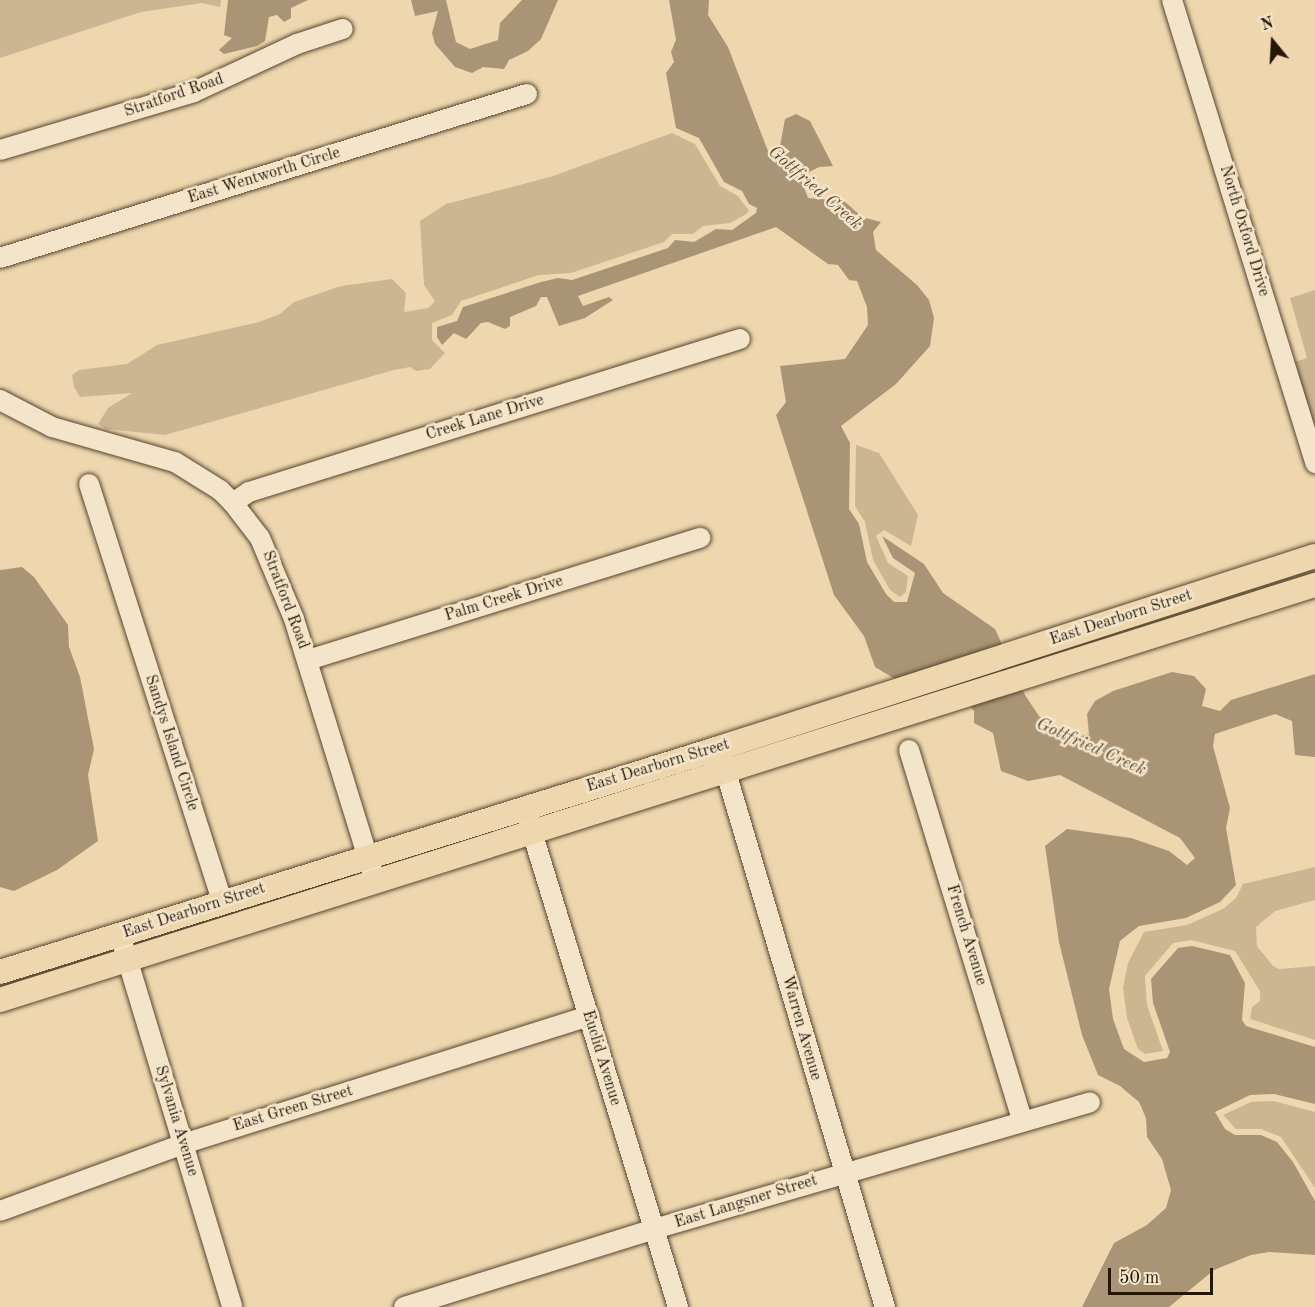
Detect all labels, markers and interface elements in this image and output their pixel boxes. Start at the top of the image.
north arrow [1243,12,1303,72]
text: N [1259,15,1276,34]
street label: Stratford Road [122,70,226,122]
water label: Gottfried Creek [763,141,867,235]
street label: East Wentworth Circle [185,144,343,208]
street label: North Oxford Drive [1215,163,1273,299]
street label: Creek Lane Drive [424,391,546,445]
street label: Stratford Road [257,548,313,652]
street label: Palm Creek Drive [442,572,566,626]
street label: East Dearborn Street [1047,586,1195,650]
street label: Sandys Island Circle [140,673,202,813]
water label: Gottfried Creek [1033,713,1149,781]
street label: East Dearborn Street [584,735,732,797]
street label: East Dearborn Street [120,879,268,943]
street label: French Avenue [942,882,990,988]
street label: Warren Avenue [777,973,825,1083]
street label: Euclid Avenue [577,1008,625,1108]
street label: Sylvania Avenue [150,1063,202,1179]
street label: East Green Street [231,1082,355,1136]
street label: East Langsner Street [672,1171,820,1233]
scale bar [1111,1256,1216,1294]
text: 50 m [1119,1269,1159,1287]

